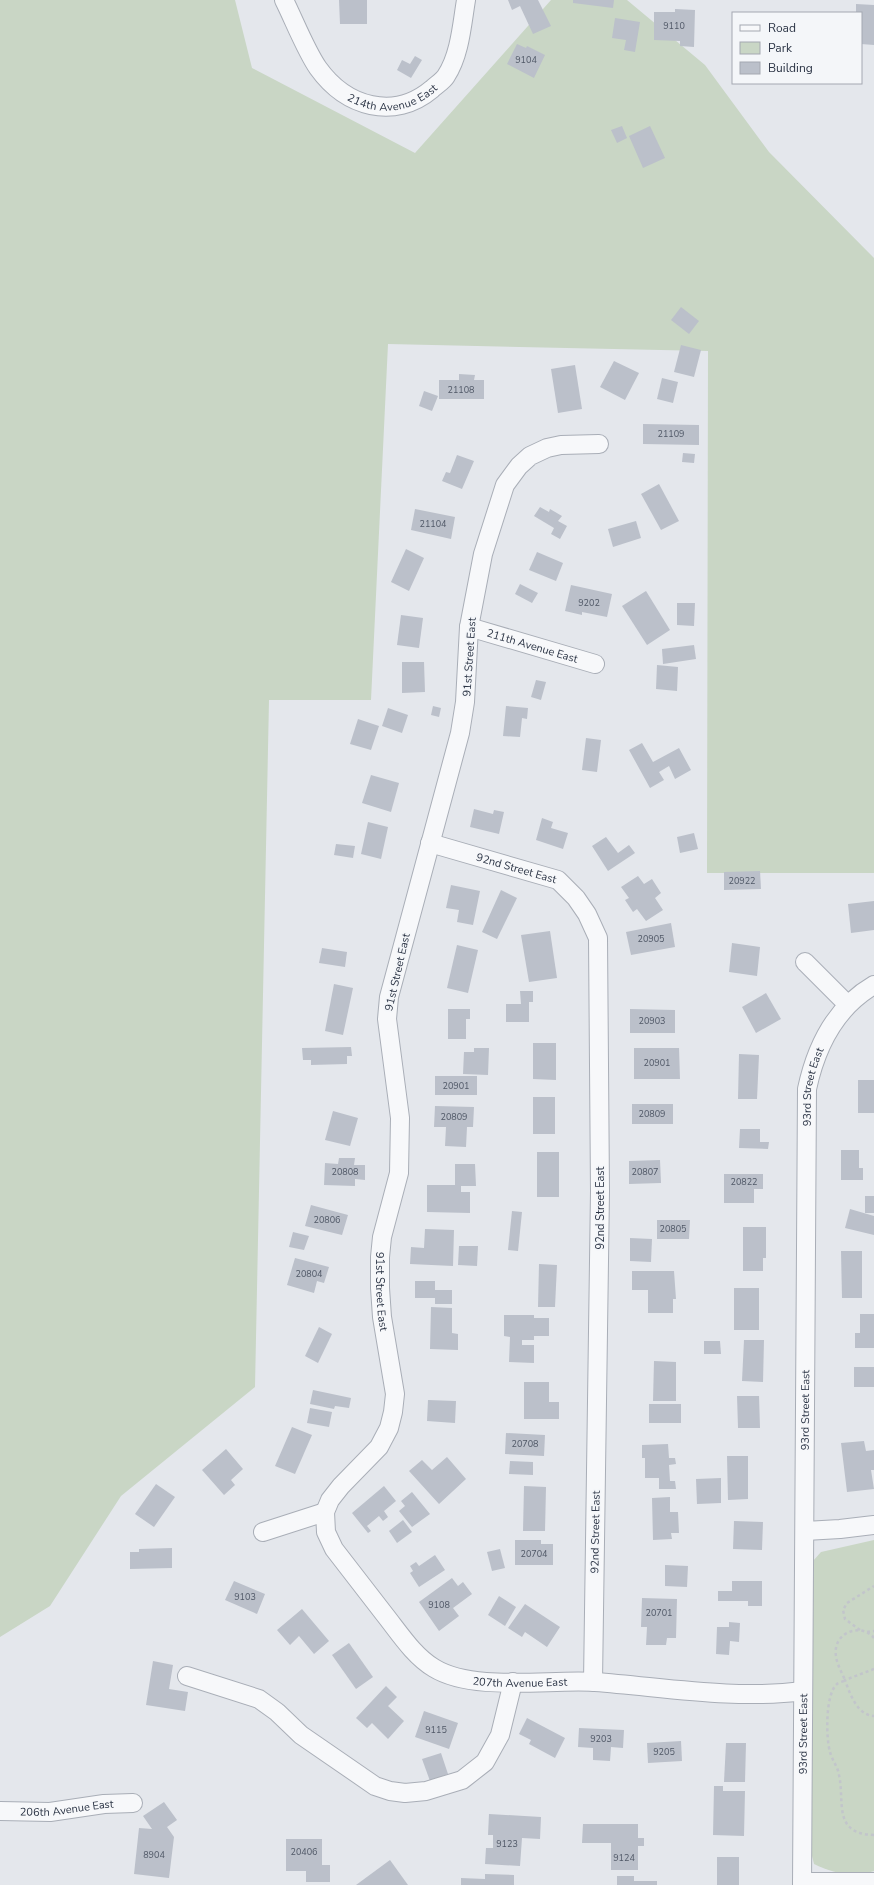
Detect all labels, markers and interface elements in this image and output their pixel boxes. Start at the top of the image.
legend [732,12,862,84]
house number: 9110 [663,20,685,32]
text: Road [768,20,796,36]
text: Park [768,40,793,56]
house number: 9104 [515,54,537,66]
text: Building [768,60,813,76]
street label: 214th Avenue East [345,81,441,115]
house number: 21108 [447,384,475,396]
house number: 21109 [657,428,685,440]
house number: 21104 [419,518,447,530]
house number: 9202 [578,597,600,609]
street label: 91st Street East [459,617,480,697]
street label: 211th Avenue East [485,626,580,667]
street label: 92nd Street East [474,850,558,887]
house number: 20922 [728,875,756,887]
street label: 91st Street East [381,932,414,1012]
house number: 20905 [637,933,665,945]
house number: 20903 [638,1015,666,1027]
street label: 93rd Street East [800,1045,828,1126]
house number: 20901 [643,1057,671,1069]
house number: 20901 [442,1080,470,1092]
house number: 20809 [638,1108,666,1120]
house number: 20809 [440,1111,468,1123]
house number: 20808 [331,1166,359,1178]
street label: 92nd Street East [593,1166,608,1249]
house number: 20807 [631,1166,659,1178]
house number: 20822 [730,1176,758,1188]
house number: 20806 [313,1214,341,1226]
house number: 20805 [659,1223,687,1235]
street label: 91st Street East [372,1251,391,1332]
house number: 20804 [295,1268,323,1280]
street label: 93rd Street East [798,1370,813,1450]
house number: 20708 [511,1438,539,1450]
street label: 92nd Street East [587,1490,604,1574]
house number: 20704 [520,1548,548,1560]
house number: 9103 [234,1591,256,1603]
house number: 9108 [428,1599,450,1611]
house number: 20701 [645,1607,673,1619]
street label: 207th Avenue East [472,1674,568,1691]
street label: 93rd Street East [796,1694,811,1774]
house number: 9115 [425,1724,447,1736]
house number: 9203 [590,1733,612,1745]
house number: 9205 [653,1746,675,1758]
street label: 206th Avenue East [20,1797,114,1820]
house number: 9123 [496,1838,518,1850]
house number: 20406 [290,1846,318,1858]
house number: 8904 [143,1849,165,1861]
house number: 9124 [613,1852,635,1864]

